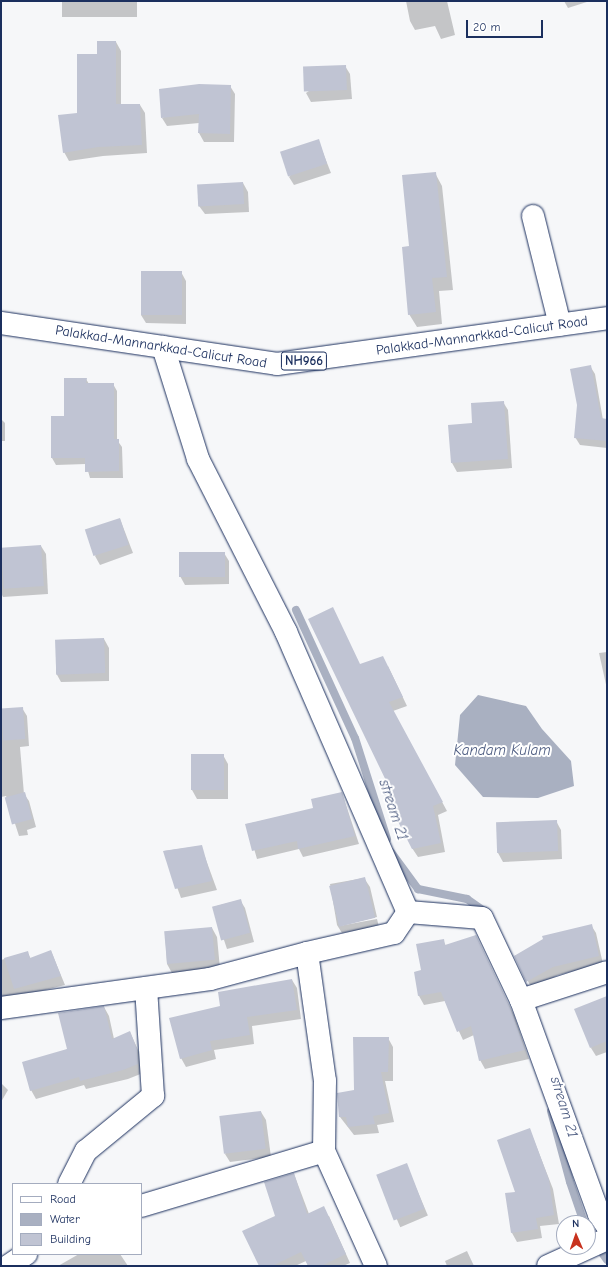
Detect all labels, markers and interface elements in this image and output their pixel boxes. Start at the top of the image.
scale bar [468,12,545,38]
text: 20 m [473,20,501,34]
street label: Palakkad-Mannarkkad-Calicut Road [375,313,589,359]
street label: Palakkad-Mannarkkad-Calicut Road [54,322,268,372]
road number: NH966 [280,350,328,372]
water label: Kandam Kulam [453,742,551,760]
water label: stream 21 [375,777,411,843]
water label: stream 21 [546,1074,582,1140]
legend [12,1183,142,1255]
text: Road [50,1192,76,1206]
text: Water [50,1212,80,1226]
north arrow [556,1215,596,1255]
text: N [572,1217,579,1230]
text: Building [50,1232,91,1246]

